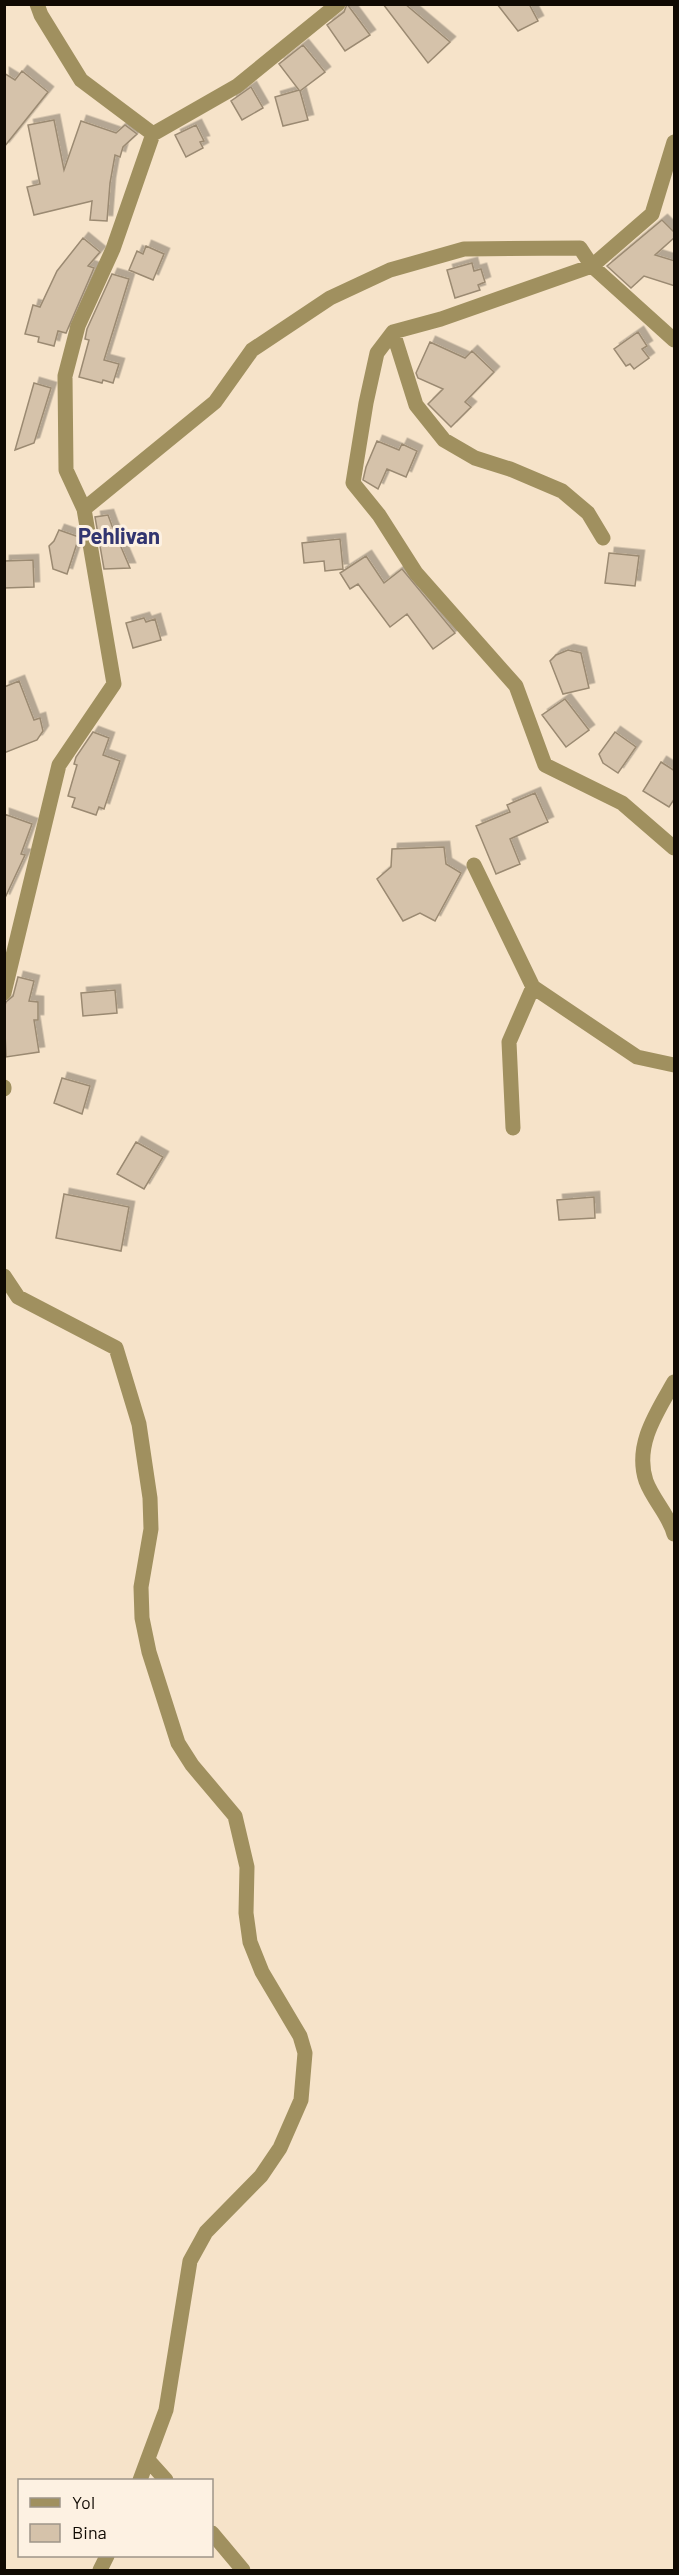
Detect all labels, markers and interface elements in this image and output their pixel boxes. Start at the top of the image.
district label: Pehlivan [78,522,160,548]
legend [18,2479,213,2557]
text: Yol [72,2491,95,2513]
text: Bina [72,2521,107,2543]

